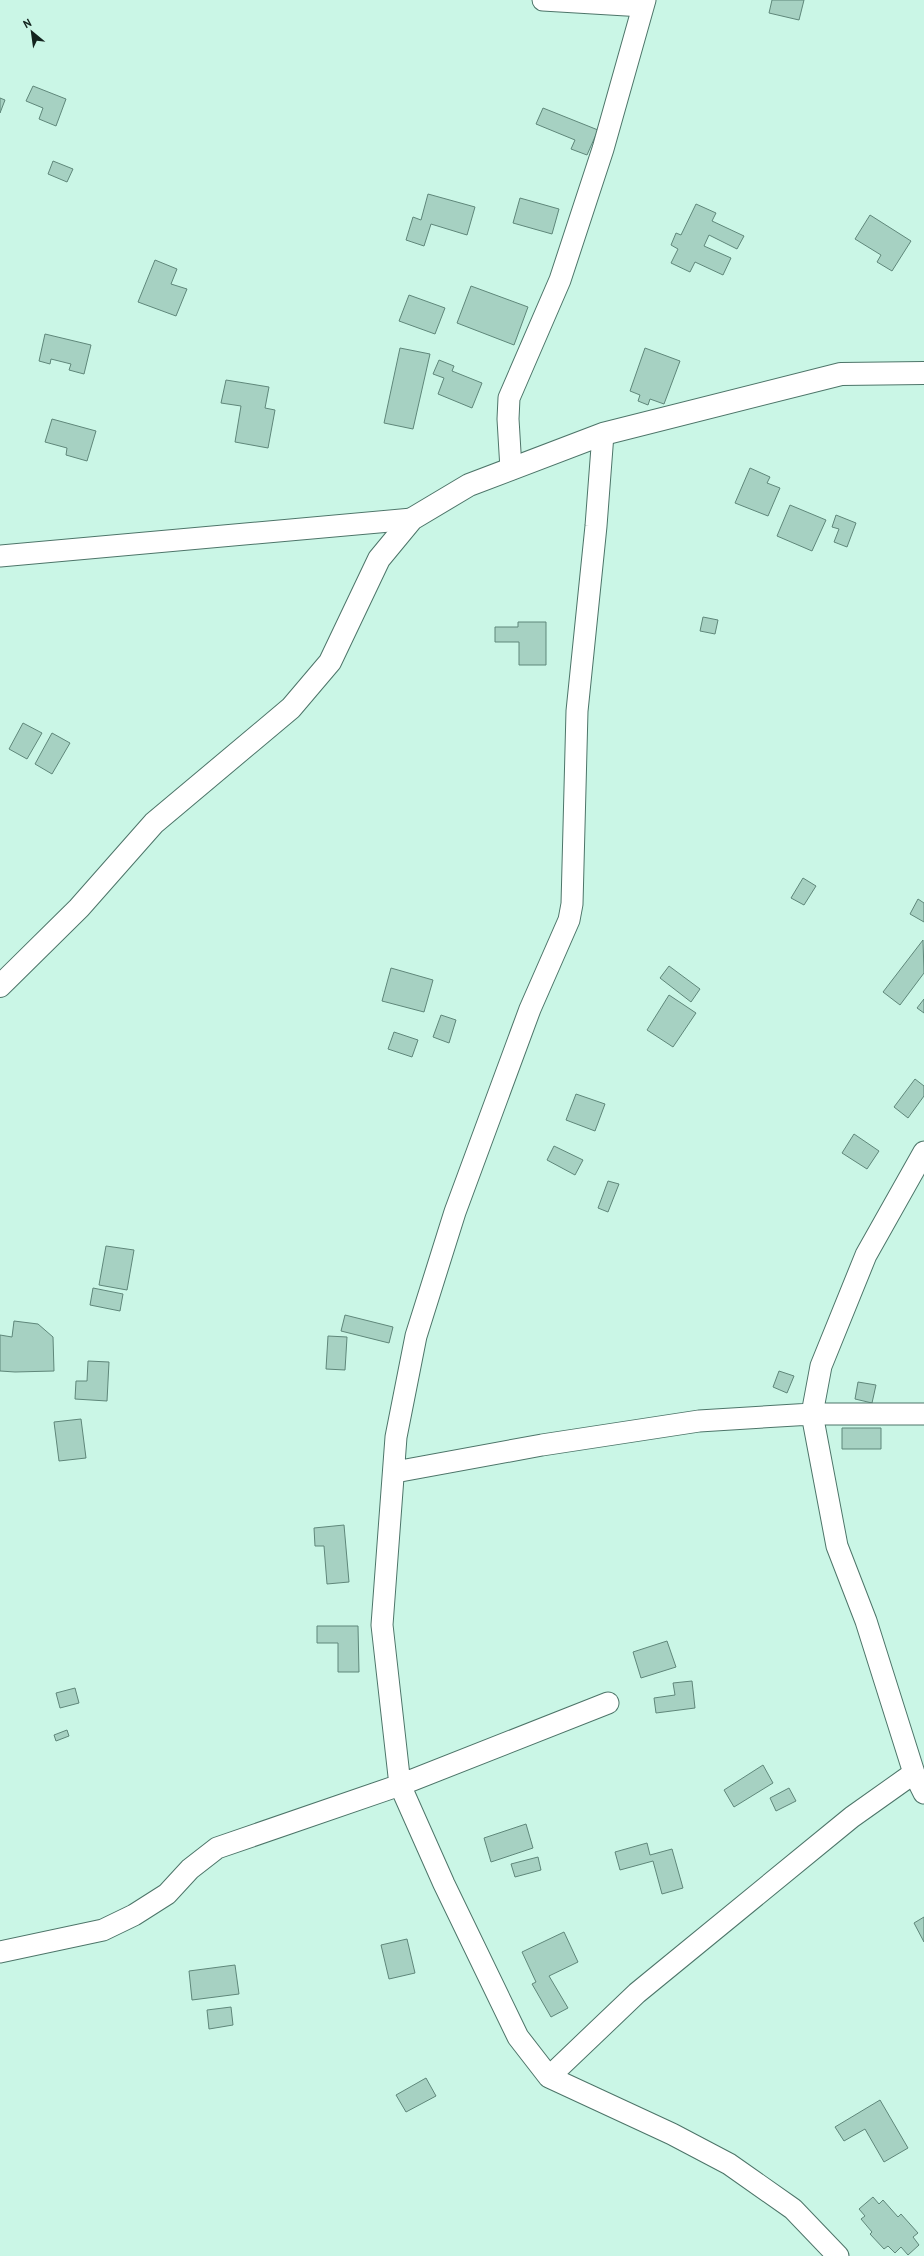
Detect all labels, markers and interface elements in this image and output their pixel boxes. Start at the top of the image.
north arrow [12,12,52,52]
text: N [21,15,34,31]

